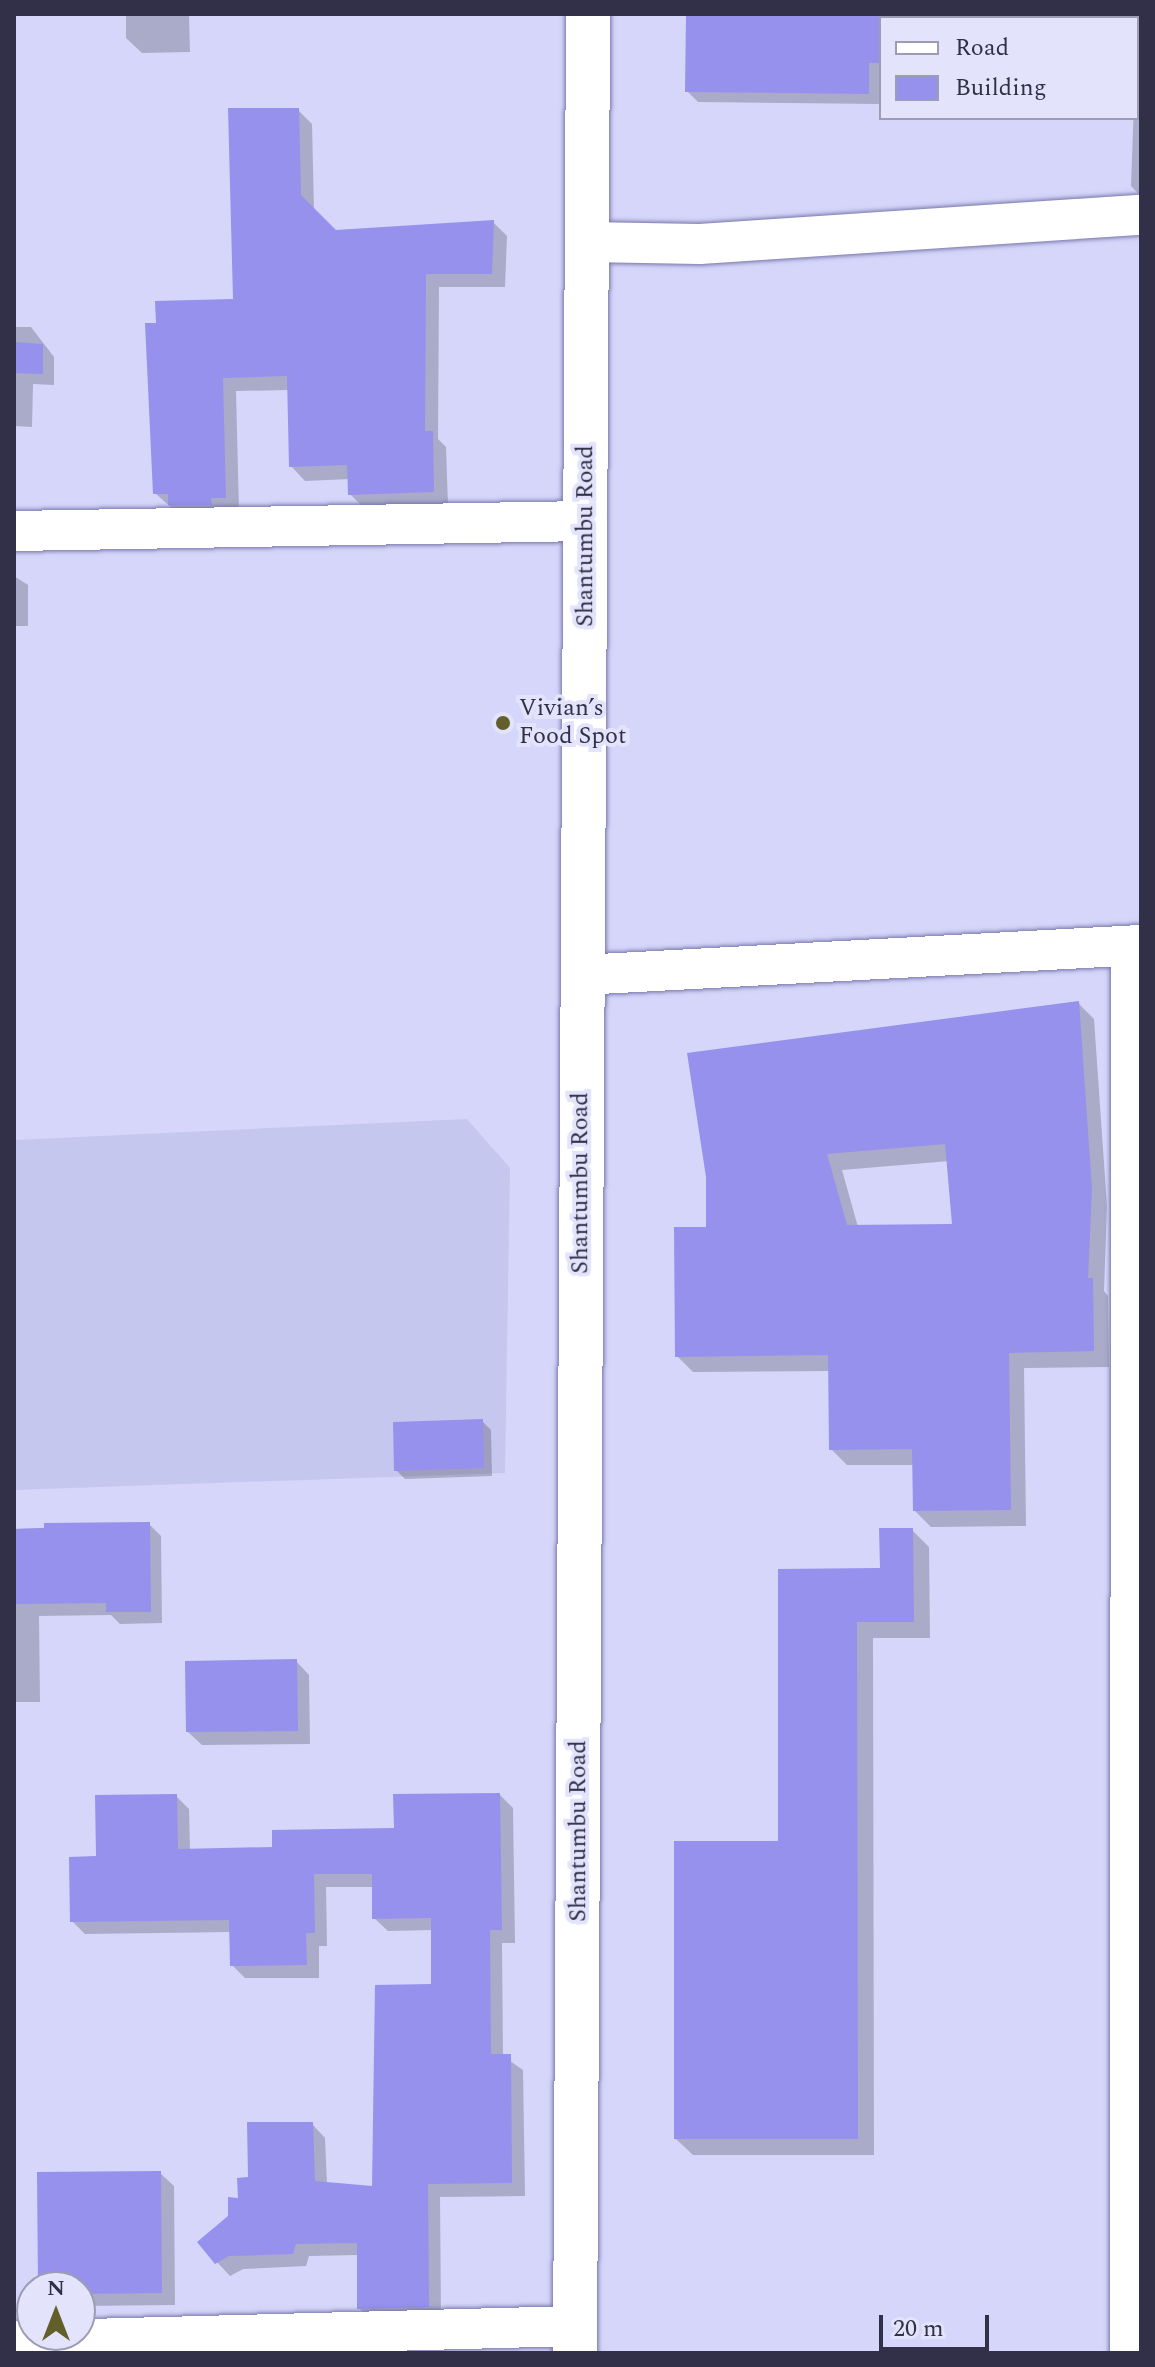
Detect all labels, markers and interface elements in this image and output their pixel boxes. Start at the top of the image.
legend [879,16,1139,120]
text: Road [955,30,1009,66]
text: Building [955,70,1047,106]
street label: Shantumbu Road [572,445,600,627]
place label: Vivian’s Food Spot [519,695,627,751]
marker: Vivian’s Food Spot [494,714,512,732]
street label: Shantumbu Road [567,1092,595,1274]
street label: Shantumbu Road [565,1740,593,1922]
north arrow [16,2271,96,2351]
text: N [47,2272,65,2305]
scale bar [883,2299,993,2349]
text: 20 m [893,2311,944,2347]

